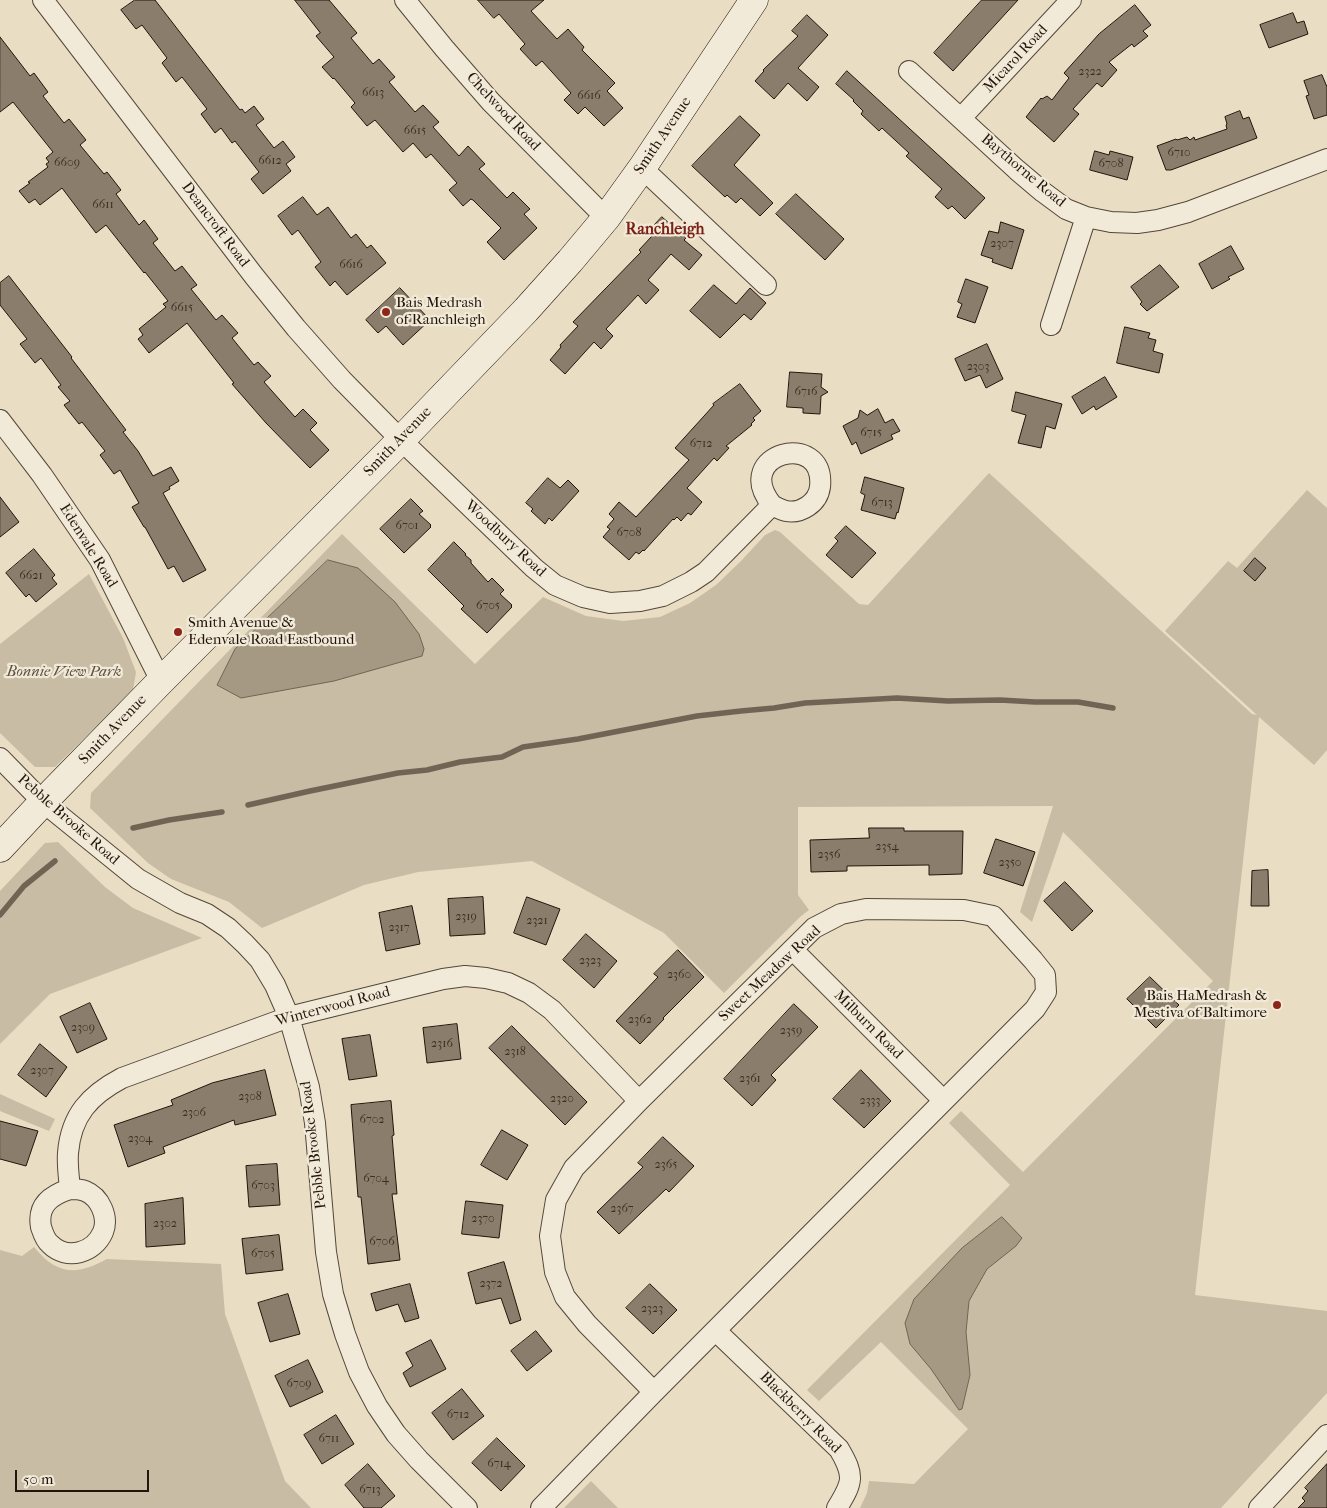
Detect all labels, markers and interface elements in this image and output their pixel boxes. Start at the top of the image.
street label: Micarol Road [980,21,1052,97]
house number: 2322 [1078,65,1102,79]
street label: Chelwood Road [462,69,544,155]
house number: 6613 [362,86,384,100]
house number: 6616 [577,89,601,103]
street label: Smith Avenue [630,94,696,178]
house number: 6615 [404,124,426,138]
street label: Baythorne Road [977,130,1069,212]
house number: 6710 [1167,146,1191,160]
house number: 6612 [258,154,282,168]
house number: 6609 [54,156,80,170]
house number: 6708 [1099,157,1123,171]
street label: Deancroft Road [177,179,253,271]
house number: 6611 [92,198,114,212]
district label: Ranchleigh [626,220,704,240]
house number: 2307 [990,237,1014,251]
house number: 6616 [339,258,363,272]
place label: Bais Medrash of Ranchleigh [396,294,486,329]
house number: 6615 [171,301,193,315]
marker: Bais Medrash of Ranchleigh [380,306,392,318]
house number: 2303 [967,360,989,374]
house number: 6716 [795,385,817,399]
street label: Smith Avenue [360,403,436,481]
house number: 6715 [860,426,882,440]
house number: 6712 [690,437,712,451]
house number: 6713 [871,496,893,510]
street label: Woodbury Road [461,497,549,581]
street label: Edenvale Road [55,501,121,591]
house number: 6701 [396,519,418,533]
house number: 6708 [617,526,641,540]
house number: 6621 [19,569,43,583]
house number: 6705 [476,599,500,613]
place label: Smith Avenue & Edenvale Road Eastbound [188,614,354,649]
marker: Smith Avenue & Edenvale Road Eastbound [172,626,184,638]
park label: Bonnie View Park [7,663,121,681]
street label: Smith Avenue [75,691,151,769]
street label: Pebble Brooke Road [13,771,123,869]
house number: 2354 [875,840,899,854]
house number: 2356 [818,848,840,862]
house number: 2350 [999,856,1021,870]
house number: 2319 [455,910,477,924]
house number: 2321 [526,914,548,928]
house number: 2317 [388,921,410,935]
street label: Sweet Meadow Road [715,922,825,1026]
house number: 2323 [579,954,601,968]
house number: 2360 [667,968,691,982]
street label: Winterwood Road [274,983,392,1031]
street label: Milburn Road [830,987,906,1063]
place label: Bais HaMedrash & Mestiva of Baltimore [1134,987,1267,1022]
marker: Bais HaMedrash & Mestiva of Baltimore [1271,999,1283,1011]
house number: 2362 [628,1013,652,1027]
house number: 2309 [71,1021,95,1035]
house number: 2359 [780,1024,802,1038]
house number: 2316 [431,1037,453,1051]
house number: 2318 [504,1045,526,1059]
house number: 2307 [30,1064,54,1078]
house number: 2361 [739,1072,761,1086]
street label: Pebble Brooke Road [297,1080,331,1210]
house number: 2308 [238,1090,262,1104]
house number: 2320 [550,1092,574,1106]
house number: 2333 [860,1094,880,1108]
house number: 2306 [182,1106,206,1120]
house number: 6702 [360,1113,384,1127]
house number: 2304 [128,1132,152,1146]
house number: 2365 [655,1158,677,1172]
house number: 6704 [363,1172,389,1186]
house number: 6703 [251,1179,275,1193]
house number: 2367 [610,1202,634,1216]
house number: 2370 [471,1212,495,1226]
house number: 2302 [153,1217,177,1231]
house number: 6706 [369,1235,395,1249]
house number: 6705 [251,1247,275,1261]
house number: 2372 [479,1277,503,1291]
house number: 2323 [641,1302,663,1316]
street label: Blackberry Road [756,1369,844,1457]
house number: 6709 [286,1377,312,1391]
house number: 6712 [447,1408,469,1422]
house number: 6711 [319,1432,339,1446]
house number: 6714 [487,1457,511,1471]
scale bar [18,1460,151,1492]
text: 50 m [23,1470,53,1488]
house number: 6713 [359,1483,381,1497]

